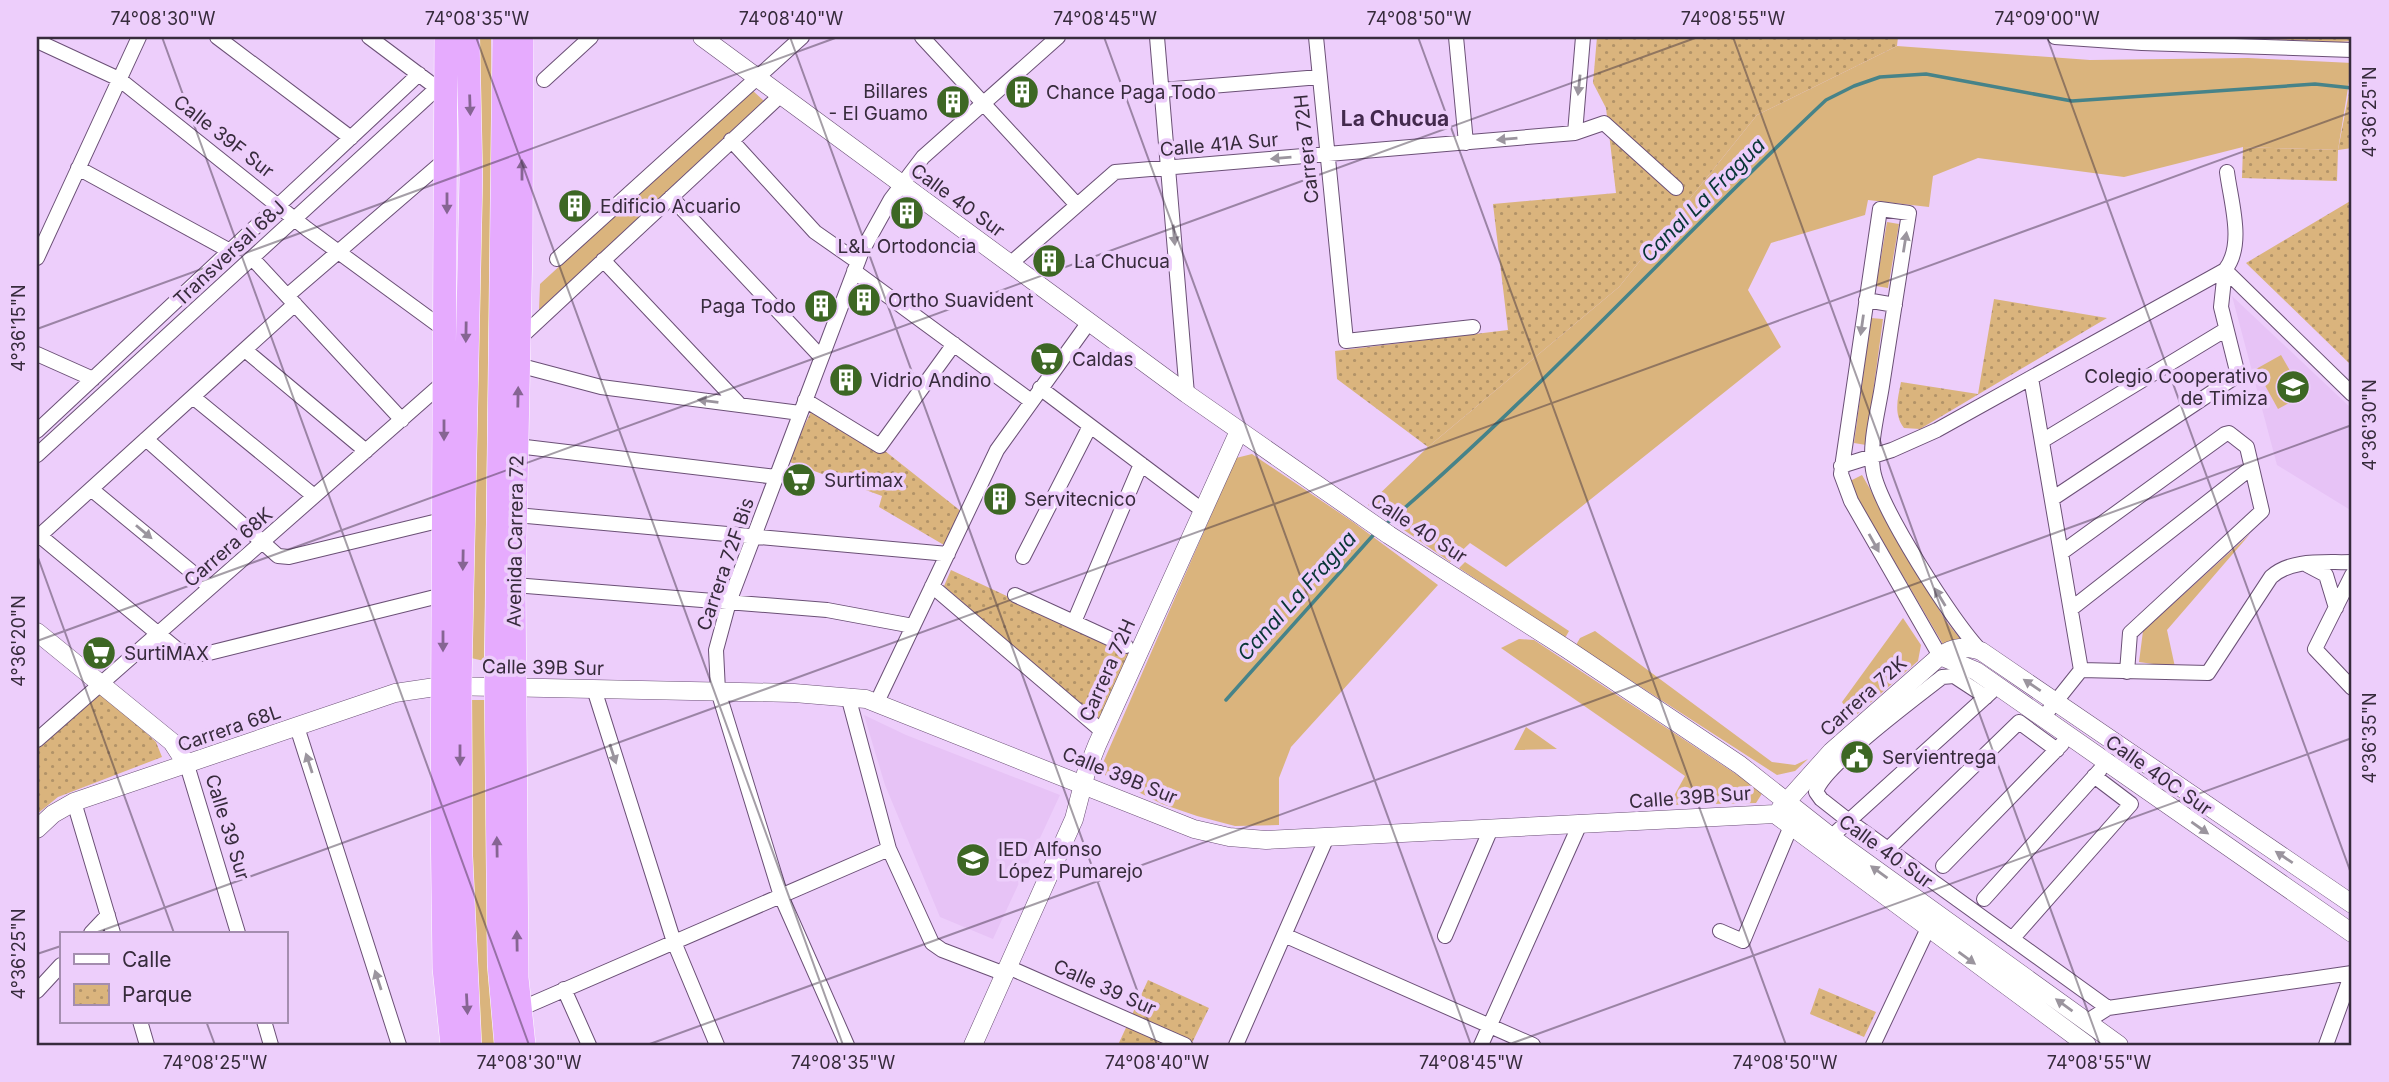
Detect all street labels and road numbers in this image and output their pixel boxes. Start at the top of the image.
street label: Calle 39F Sur [169,90,278,183]
street label: Carrera 72H [1289,93,1324,205]
street label: Calle 41A Sur [1159,128,1279,161]
street label: Calle 40 Sur [906,159,1009,242]
street label: Transversal 68J [169,196,290,311]
street label: Avenida Carrera 72 [502,455,529,627]
street label: Calle 40 Sur [1366,489,1471,568]
street label: Carrera 72F Bis [692,495,759,634]
street label: Carrera 68K [180,503,277,592]
street label: Carrera 72H [1075,615,1140,725]
street label: Carrera 72K [1815,651,1911,741]
street label: Calle 39B Sur [482,655,604,680]
street label: Carrera 68L [175,700,284,757]
street label: Calle 40C Sur [2101,730,2216,820]
street label: Calle 39B Sur [1059,742,1181,809]
street label: Calle 39 Sur [200,771,255,883]
street label: Calle 39B Sur [1628,782,1752,813]
street label: Calle 40 Sur [1834,810,1937,893]
street label: Calle 39 Sur [1050,955,1160,1020]

